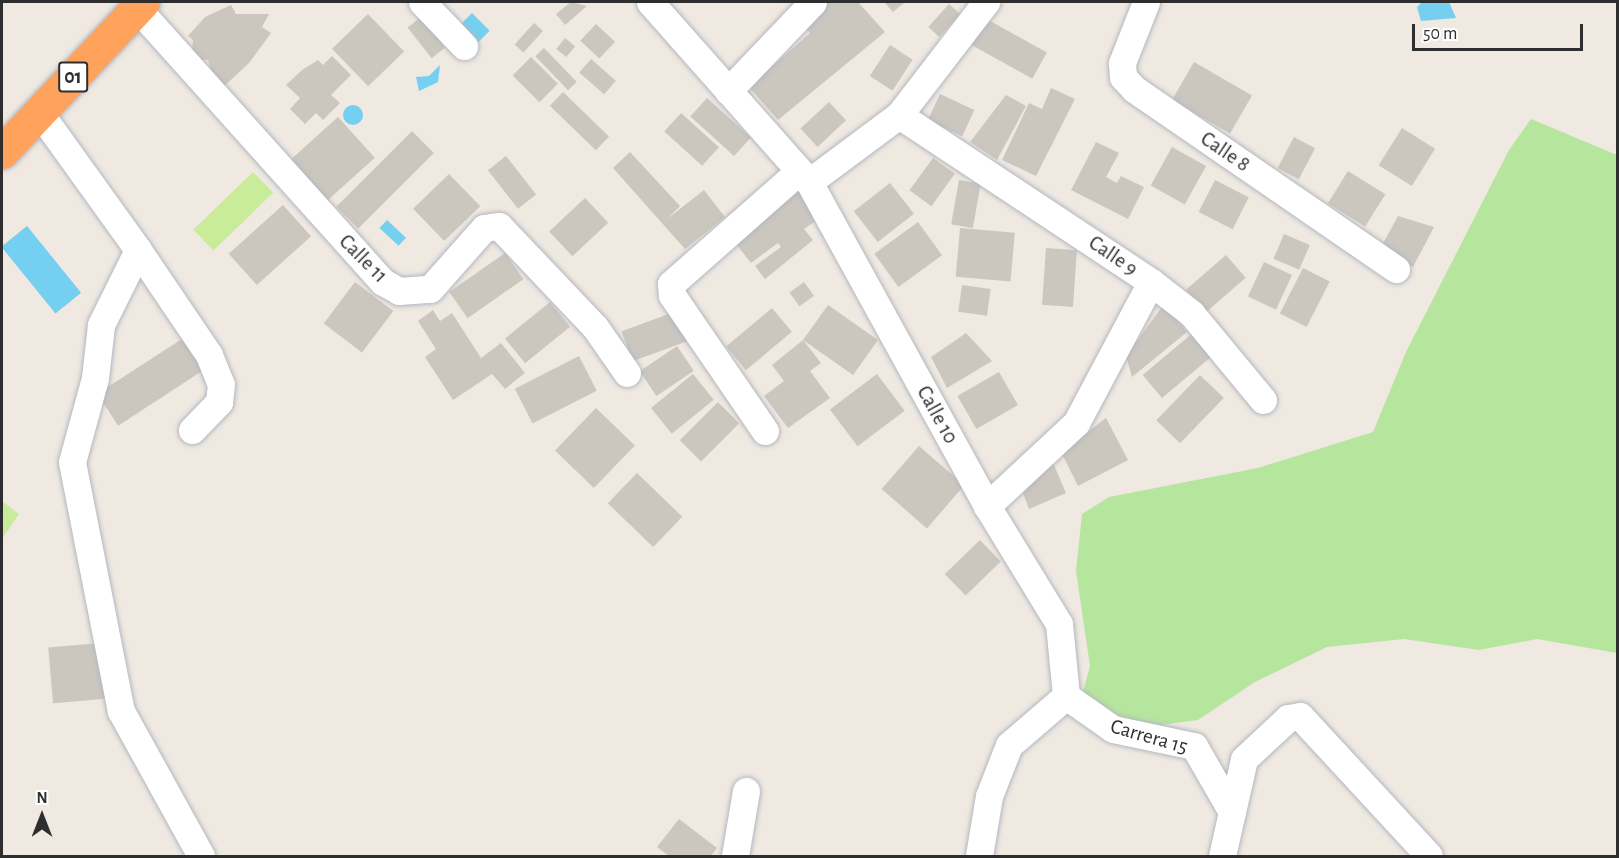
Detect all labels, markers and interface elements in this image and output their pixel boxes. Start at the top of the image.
scale bar [1415,12,1586,50]
text: 50 m [1423,25,1457,43]
road number: 01 [58,60,88,94]
street label: Calle 8 [1196,126,1254,178]
street label: Calle 11 [333,229,393,289]
street label: Calle 9 [1084,230,1142,282]
street label: Calle 10 [911,382,963,448]
street label: Carrera 15 [1107,714,1191,760]
north arrow [12,786,72,846]
text: N [36,790,48,806]

